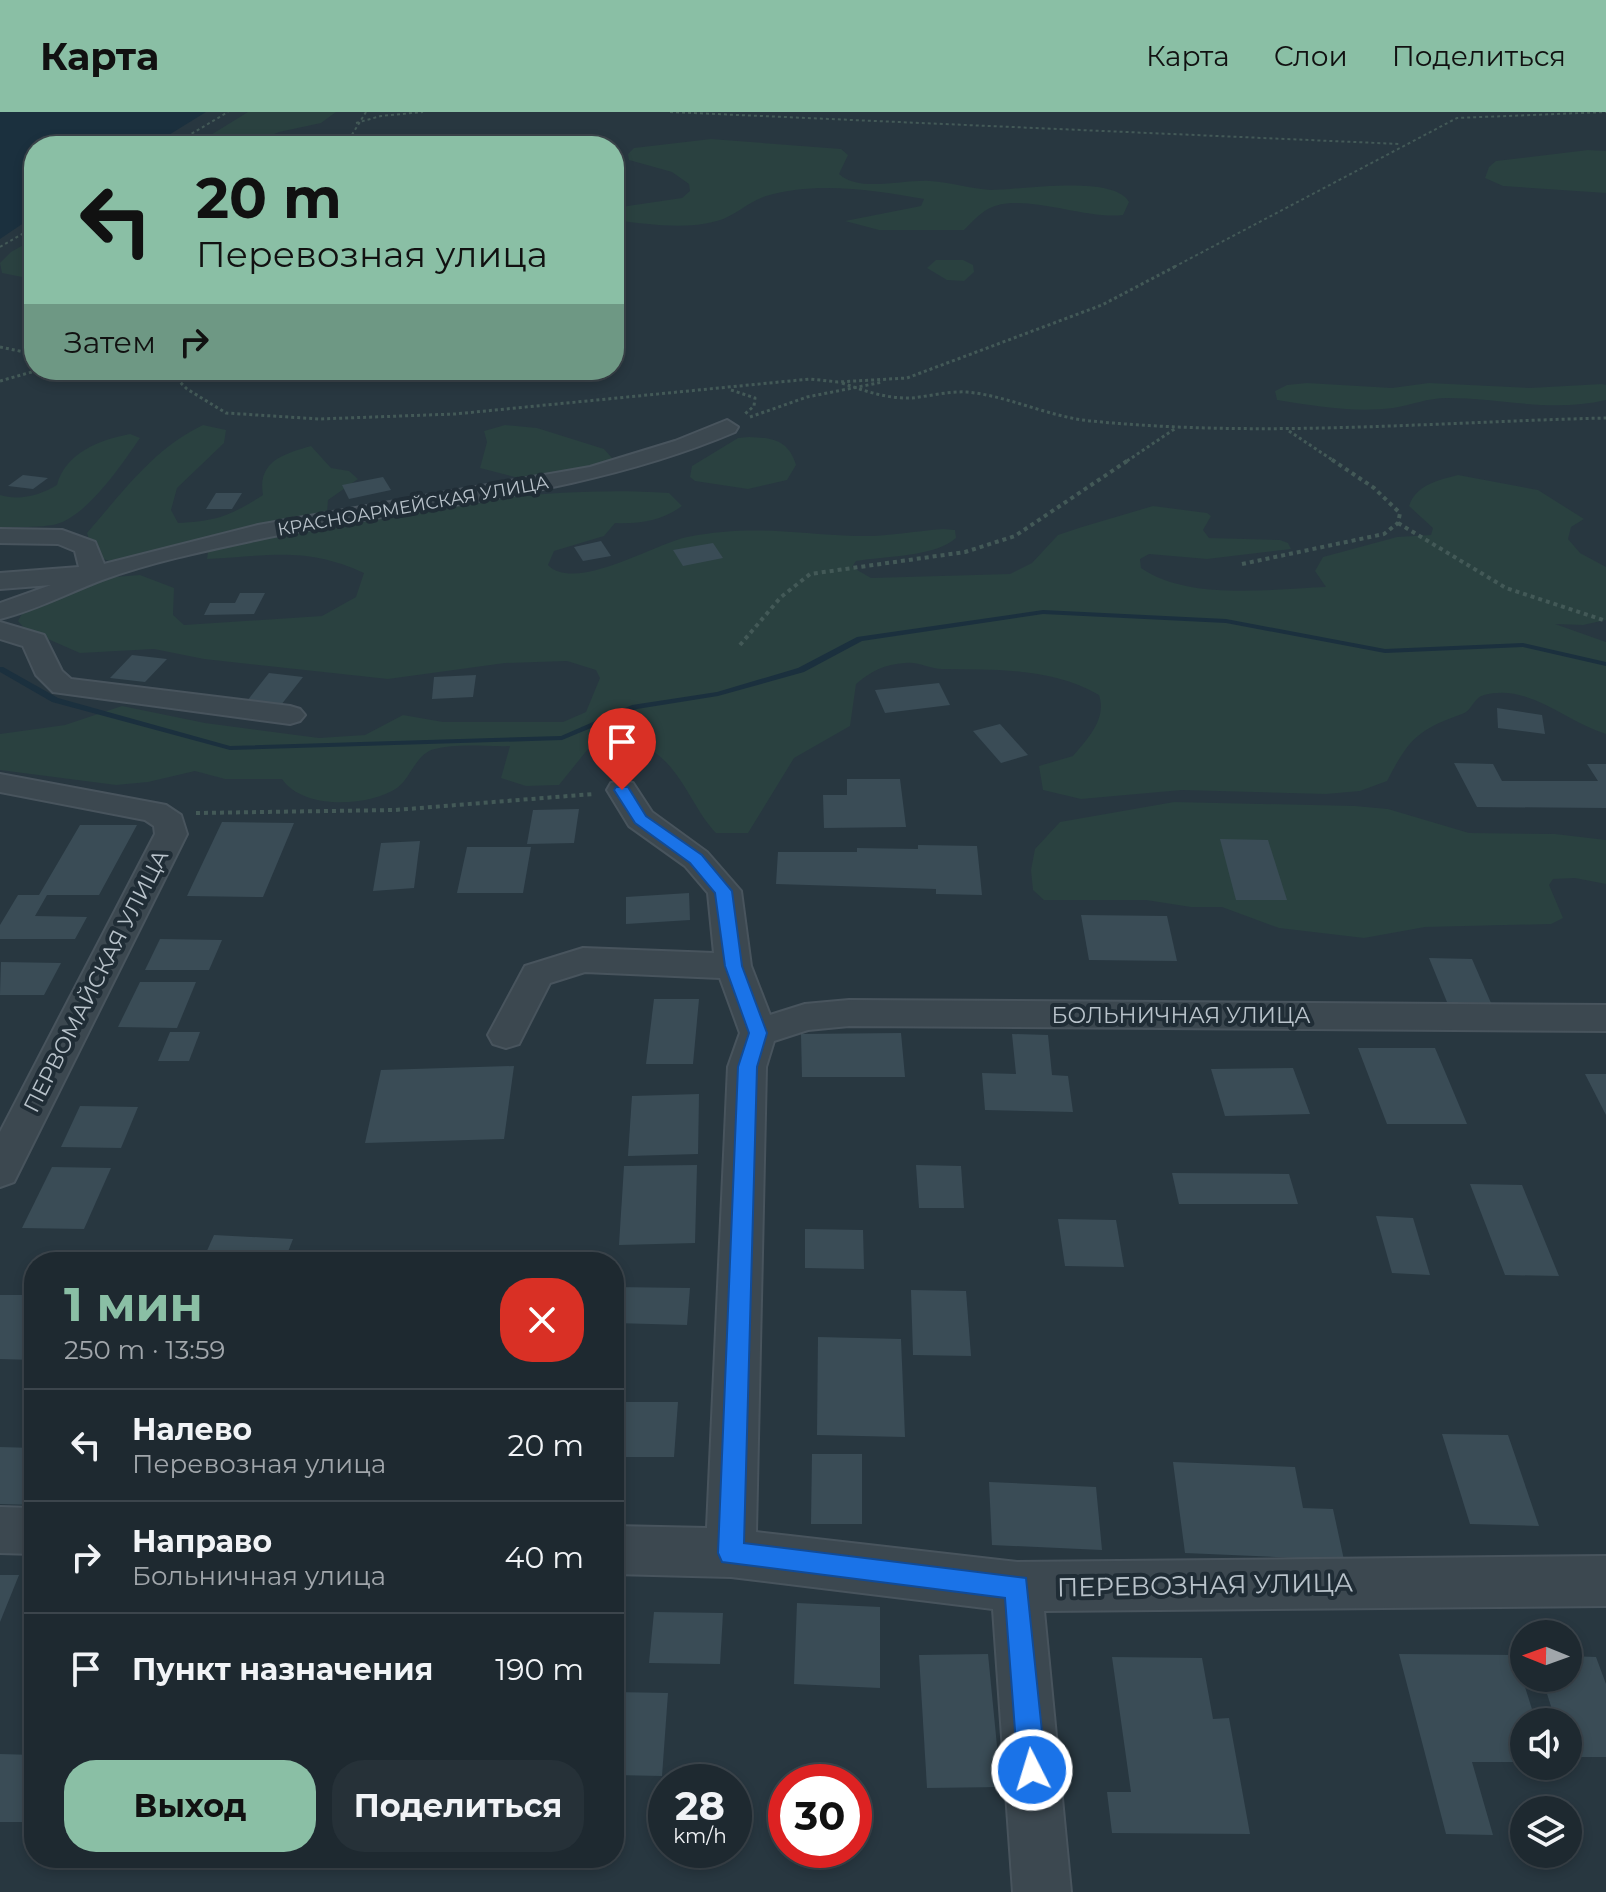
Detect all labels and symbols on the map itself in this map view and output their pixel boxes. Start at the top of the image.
street label: КРАСНОАРМЕЙСКАЯ УЛИЦА [276,471,551,541]
pin [588,708,656,790]
street label: ПЕРВОМАЙСКАЯ УЛИЦА [18,845,174,1117]
street label: БОЛЬНИЧНАЯ УЛИЦА [1051,1002,1311,1029]
street label: ПЕРЕВОЗНАЯ УЛИЦА [1056,1566,1354,1604]
north arrow [1510,1620,1582,1692]
position arrow [990,1728,1074,1812]
speed limit sign: 30 [768,1764,872,1868]

